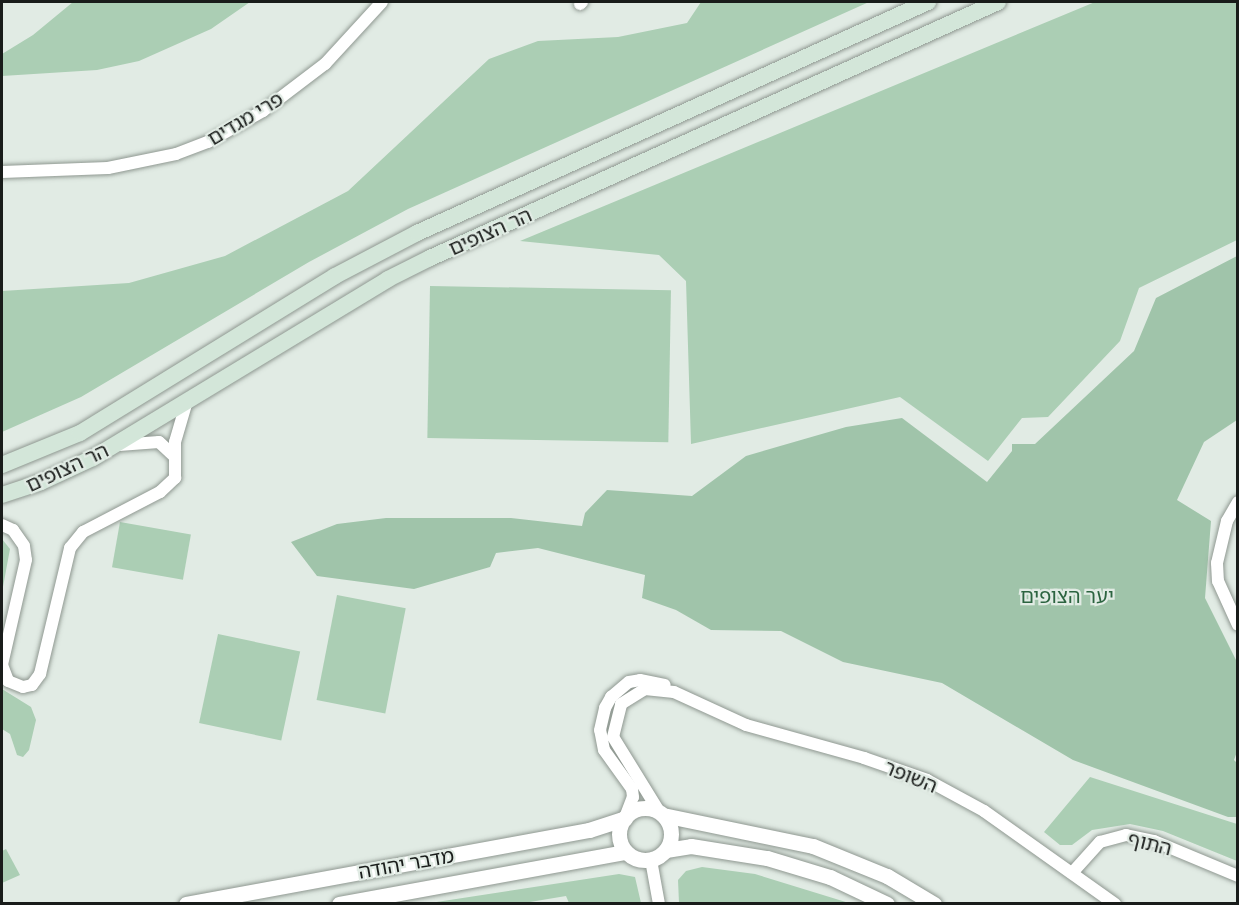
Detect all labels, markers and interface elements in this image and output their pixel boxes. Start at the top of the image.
street label: פרי מגדים [203,86,287,150]
street label: הר הצופים [445,202,535,260]
street label: הר הצופים [22,437,112,497]
park label: יער הצופים [1020,583,1114,607]
street label: השופר [881,755,941,797]
street label: התוף [1125,826,1175,860]
street label: מדבר יהודה [356,843,456,883]

